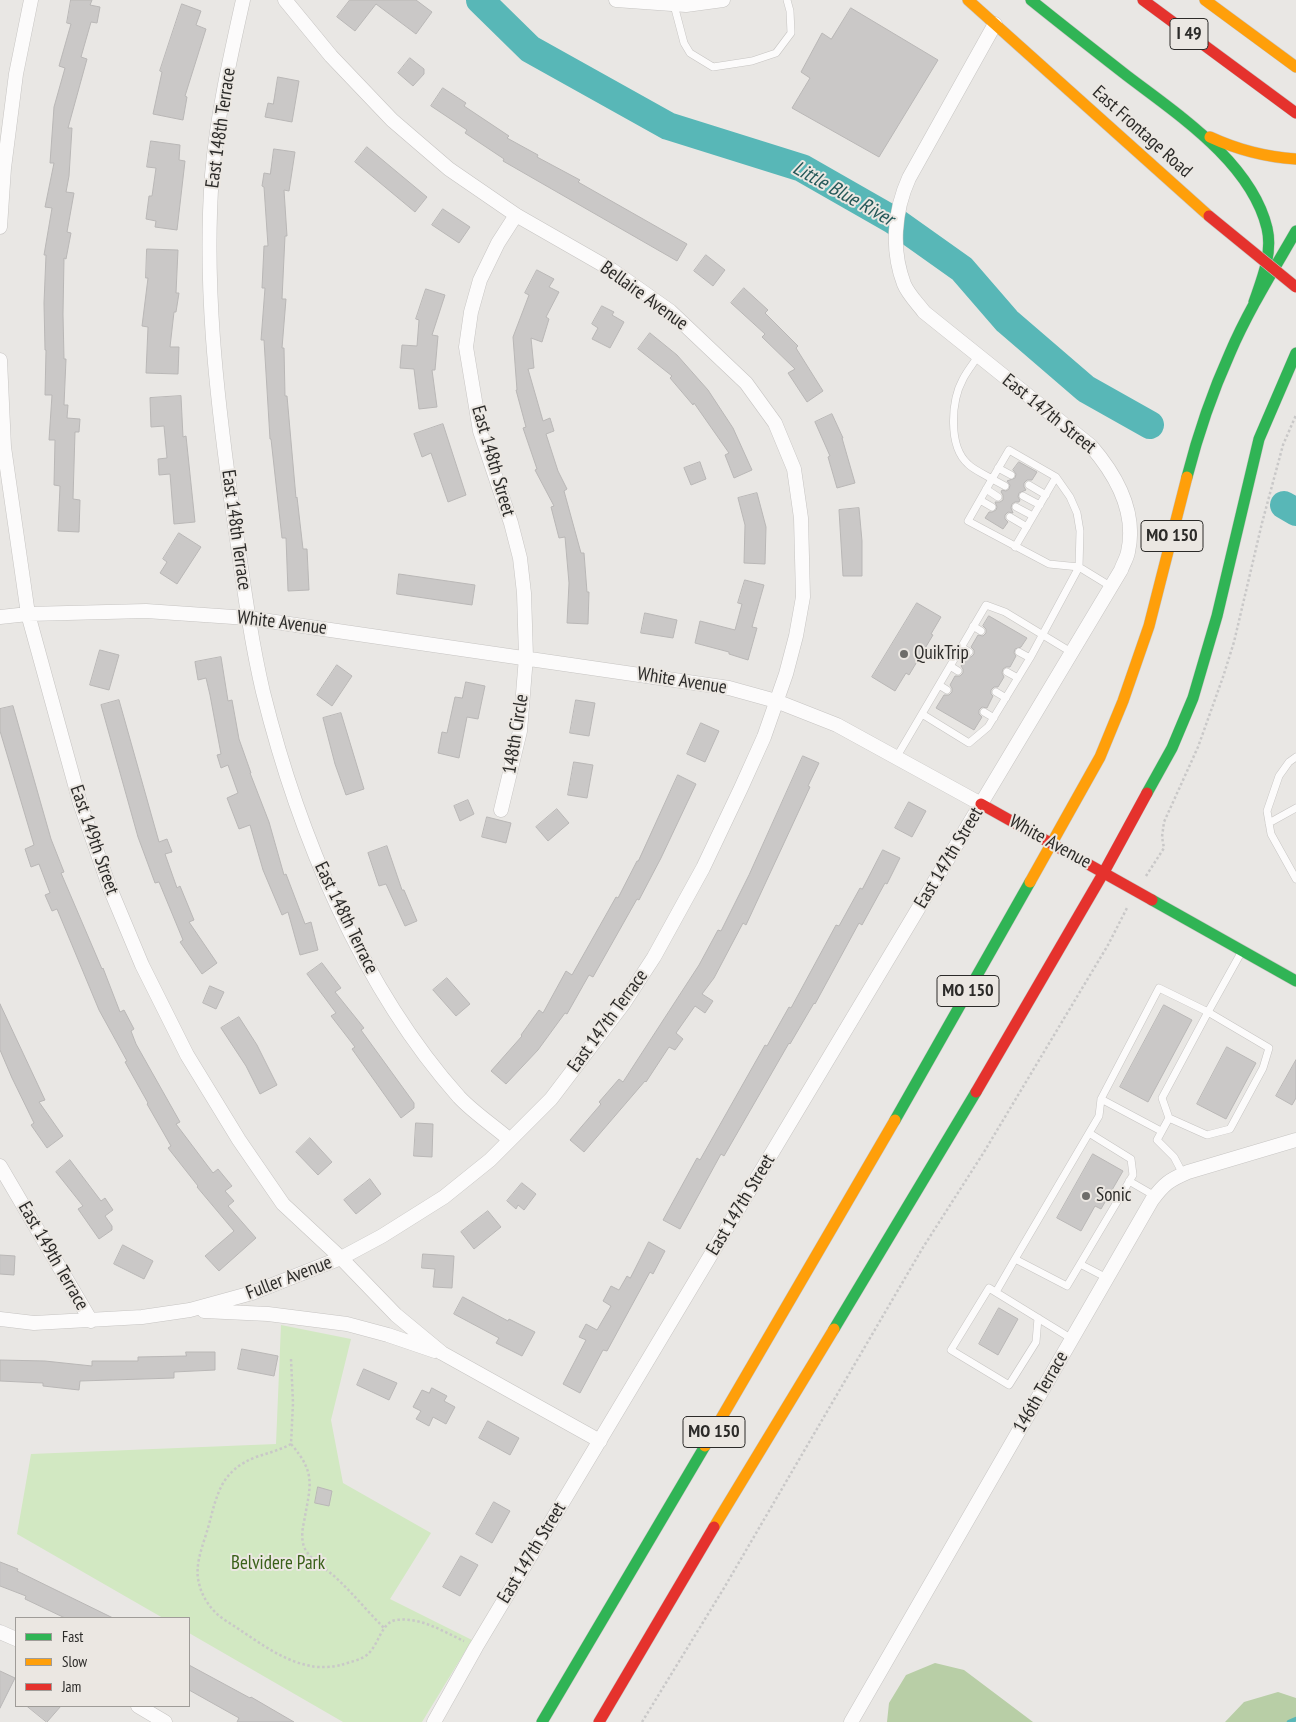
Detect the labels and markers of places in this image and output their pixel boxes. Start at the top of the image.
place label: QuikTrip [914,643,969,665]
marker: QuikTrip [898,648,910,660]
place label: Sonic [1096,1185,1132,1207]
marker: Sonic [1080,1190,1092,1202]

